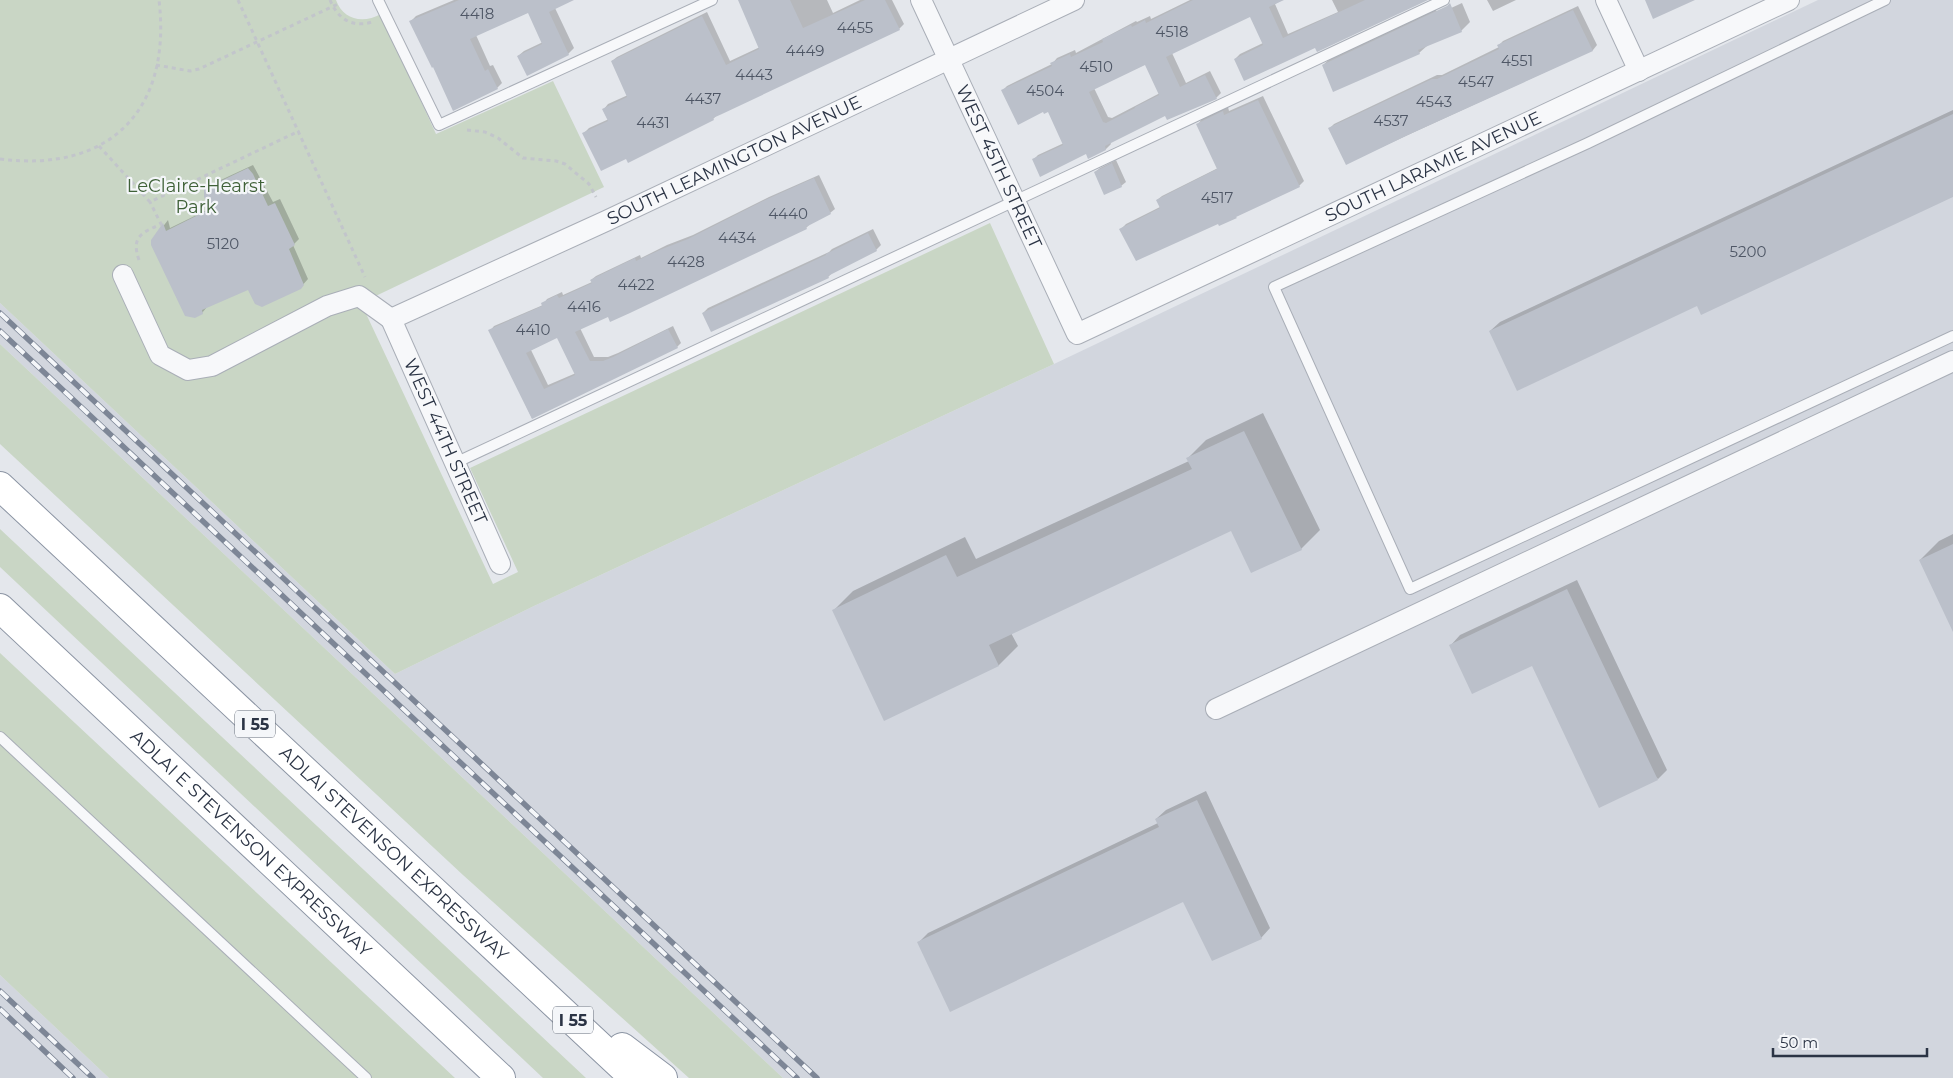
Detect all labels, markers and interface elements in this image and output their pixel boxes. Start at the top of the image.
house number: 4418 [460,4,494,23]
house number: 4455 [837,18,873,37]
house number: 4518 [1155,22,1189,41]
house number: 4449 [786,41,824,60]
house number: 4551 [1501,51,1533,70]
house number: 4510 [1079,57,1113,76]
house number: 4443 [735,65,773,84]
house number: 4547 [1458,72,1494,91]
street label: WEST 45TH STREET [951,81,1047,253]
house number: 4504 [1026,81,1064,100]
house number: 4437 [685,89,722,108]
street label: SOUTH LEAMINGTON AVENUE [603,91,865,230]
house number: 4543 [1416,92,1452,111]
street label: SOUTH LARAMIE AVENUE [1321,107,1545,227]
house number: 4537 [1373,111,1409,130]
house number: 4431 [636,113,670,132]
park label: LeClaire-Hearst Park [127,175,265,218]
house number: 4517 [1201,188,1233,207]
house number: 4440 [768,204,808,223]
house number: 4434 [718,228,756,247]
house number: 5120 [207,234,239,253]
house number: 5200 [1730,242,1766,261]
house number: 4428 [667,252,705,271]
house number: 4422 [618,275,654,294]
house number: 4416 [567,297,601,316]
house number: 4410 [516,320,550,339]
street label: WEST 44TH STREET [399,355,492,528]
road number: I 55 [235,711,275,738]
street label: ADLAI E STEVENSON EXPRESSWAY [126,725,376,962]
street label: ADLAI STEVENSON EXPRESSWAY [275,742,513,966]
road number: I 55 [553,1006,593,1034]
scale bar [1773,1026,1927,1058]
text: 50 m [1780,1033,1818,1052]

